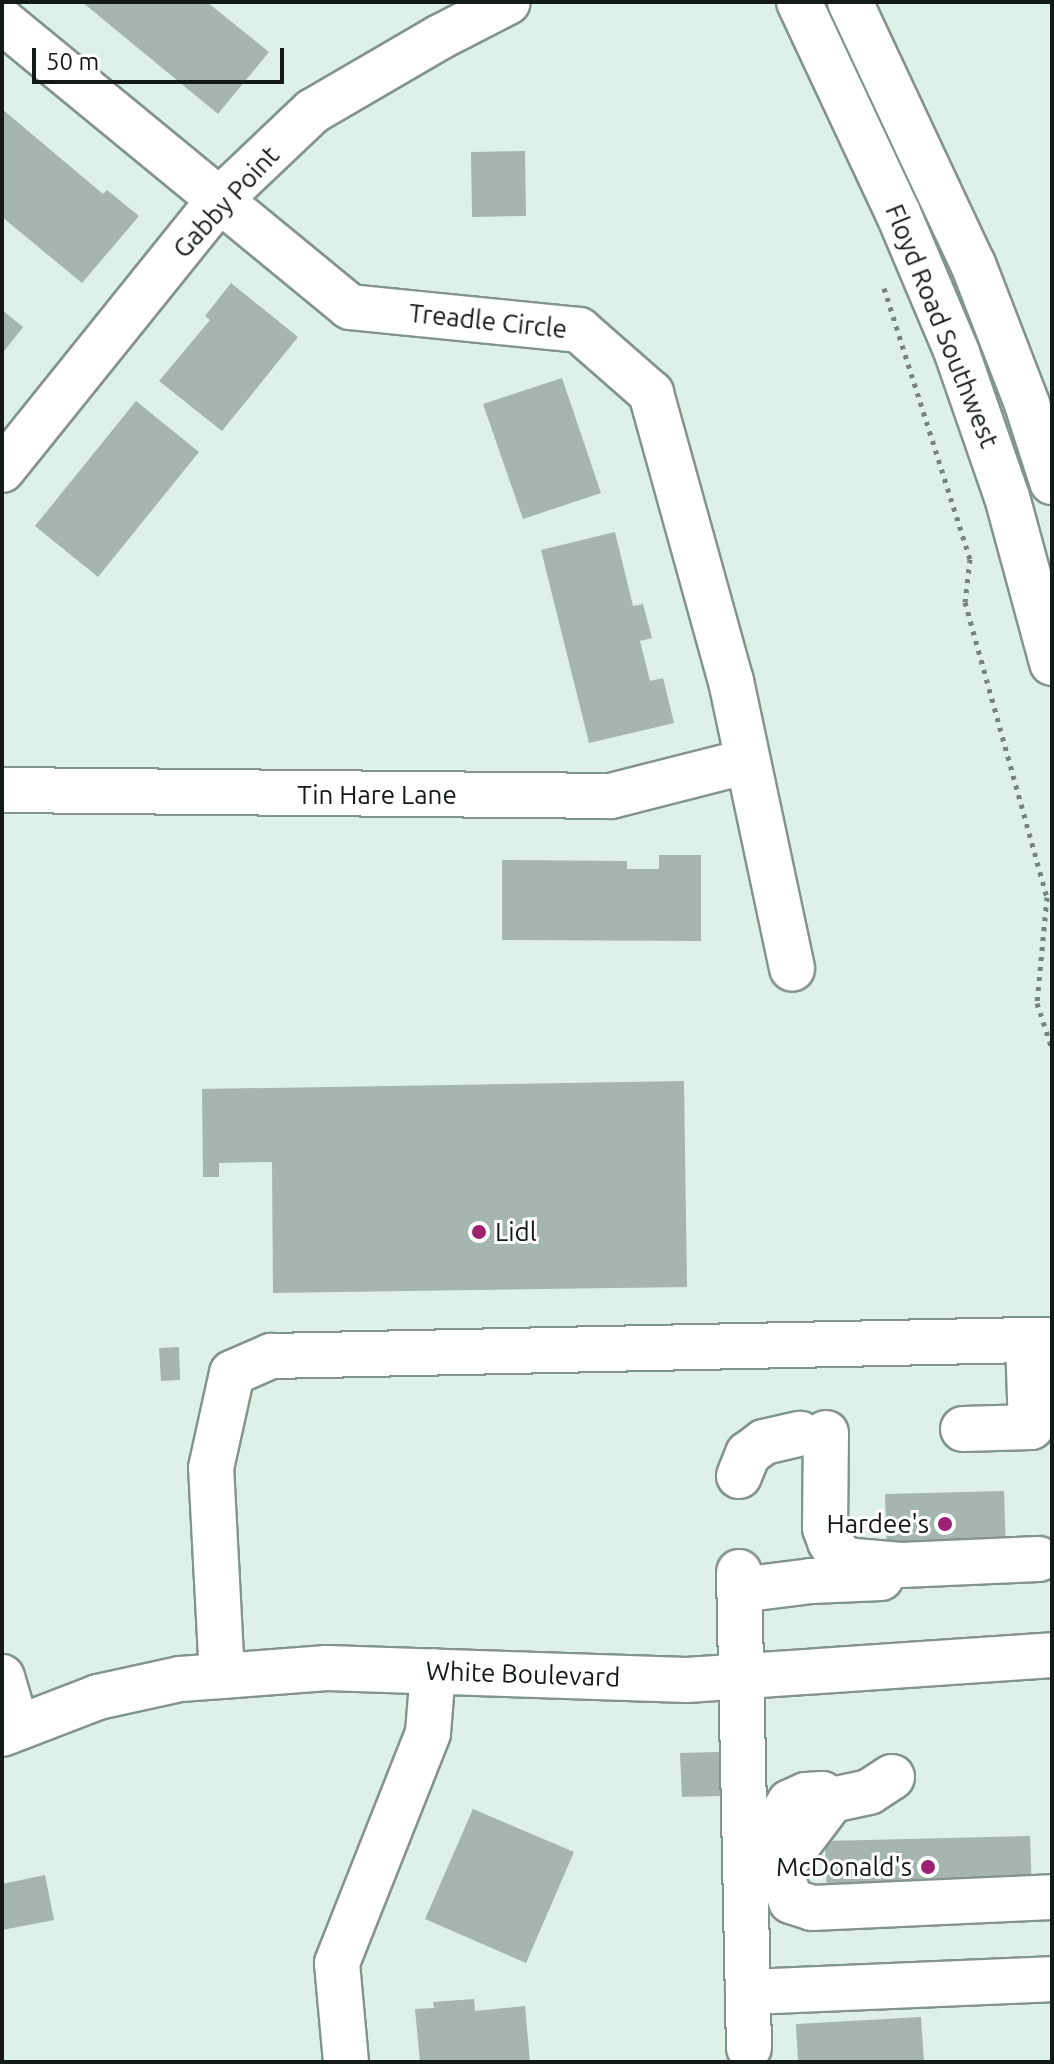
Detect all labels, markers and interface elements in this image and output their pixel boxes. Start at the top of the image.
scale bar [36,32,288,82]
text: 50 m [46,48,99,75]
street label: Gabby Point [166,140,286,264]
street label: Floyd Road Southwest [879,200,1005,452]
street label: Treadle Circle [407,297,569,345]
street label: Tin Hare Lane [297,779,457,811]
place label: Lidl [495,1216,537,1248]
marker: Lidl [470,1223,488,1241]
place label: Hardee's [827,1508,929,1540]
marker: Hardee's [936,1515,954,1533]
street label: White Boulevard [425,1655,621,1693]
place label: McDonald's [776,1851,912,1883]
marker: McDonald's [919,1858,937,1876]

